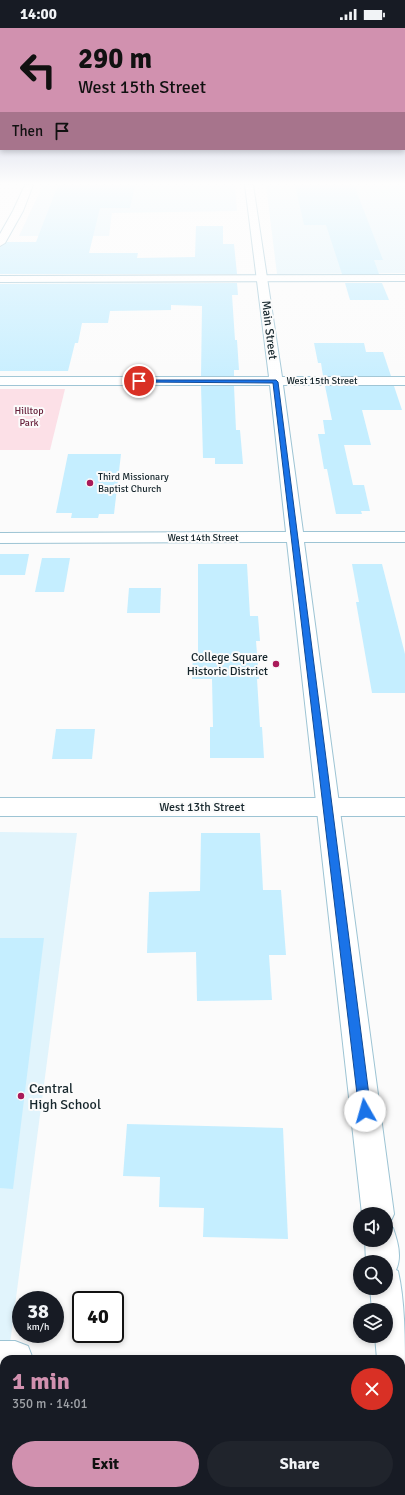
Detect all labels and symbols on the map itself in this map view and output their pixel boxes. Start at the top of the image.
street label: Main Street [258,300,280,360]
pin [122,364,156,398]
street label: West 15th Street [286,375,358,387]
park label: Hilltop Park [15,405,43,429]
place label: Third Missionary Baptist Church [98,471,169,495]
marker: Third Missionary Baptist Church [85,478,95,488]
street label: West 14th Street [167,532,239,544]
place label: College Square Historic District [187,650,268,679]
marker: College Square Historic District [271,659,281,669]
street label: West 13th Street [159,800,245,815]
place label: Central High School [29,1080,101,1113]
position arrow [344,1090,386,1132]
marker: Central High School [16,1091,26,1101]
speed limit sign: 40 [72,1291,124,1343]

